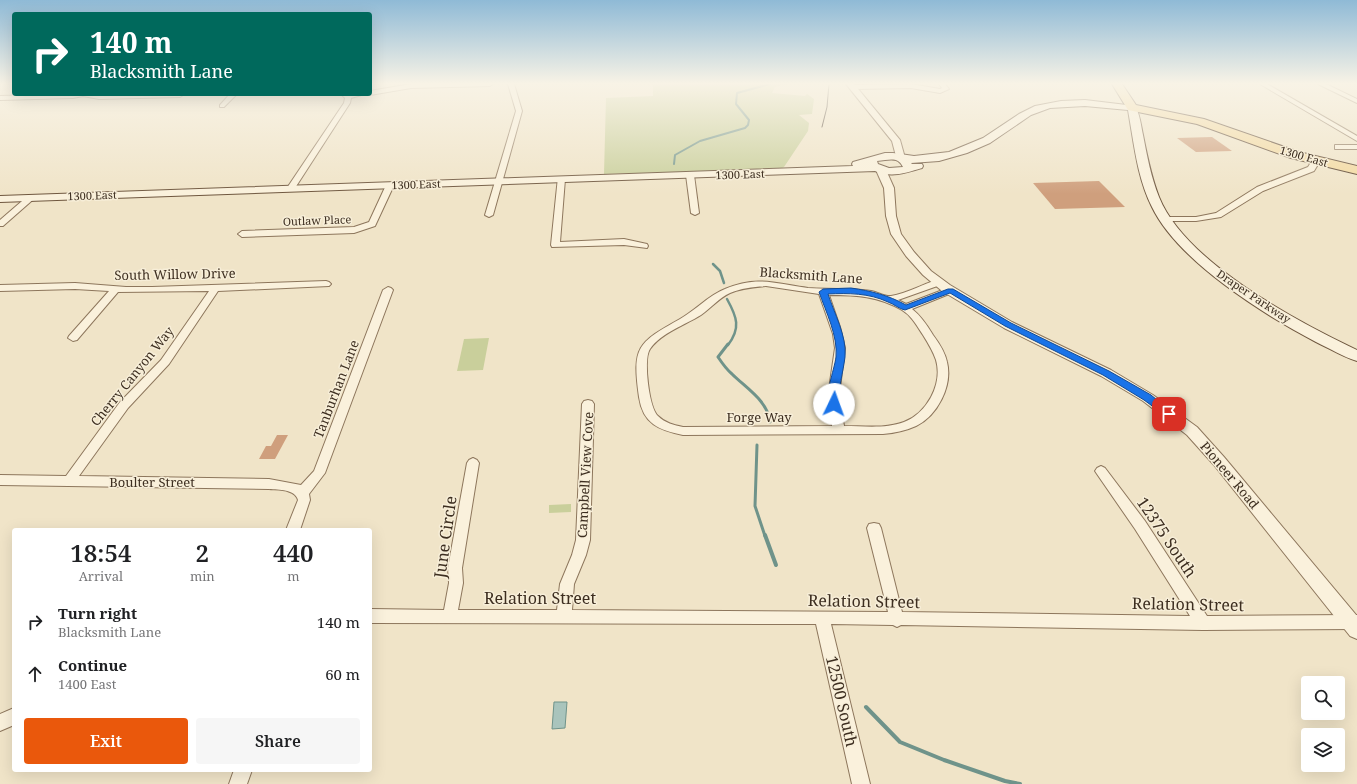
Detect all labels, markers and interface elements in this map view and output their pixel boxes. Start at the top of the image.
text: 140 m [90,23,172,61]
icon: right [24,28,76,80]
text: Blacksmith Lane [90,59,233,83]
street label: 1300 East [1278,142,1330,170]
street label: 1300 East [715,166,765,182]
street label: 1300 East [391,176,441,192]
street label: 1300 East [67,187,117,203]
street label: Outlaw Place [283,211,352,229]
street label: Blacksmith Lane [759,262,863,288]
street label: South Willow Drive [114,264,236,284]
street label: Draper Parkway [1214,266,1294,327]
street label: Cherry Canyon Way [86,322,178,430]
street label: Tanburhan Lane [309,337,363,441]
position arrow [813,383,855,425]
pin [1152,397,1186,431]
icon: arrive [1158,403,1180,425]
street label: Forge Way [726,408,792,426]
street label: Campbell View Cove [573,411,597,539]
street label: Pioneer Road [1197,438,1263,512]
street label: Boulter Street [109,473,195,491]
street label: 12375 South [1132,492,1202,582]
street label: June Circle [428,494,462,581]
text: 18:54 [70,536,132,569]
text: 2 [196,536,209,569]
text: 440 [273,536,314,569]
text: Arrival [79,567,123,585]
text: min [190,567,215,585]
text: m [287,567,299,585]
street label: Relation Street [484,587,596,609]
street label: Relation Street [808,589,921,613]
street label: Relation Street [1132,592,1245,616]
text: Turn right [58,603,137,623]
icon: right [24,611,46,633]
text: 140 m [317,612,360,632]
text: Blacksmith Lane [58,623,161,641]
street label: 12500 South [821,653,863,749]
text: Continue [58,655,127,675]
icon: ahead [24,663,46,685]
text: 60 m [325,664,360,684]
text: 1400 East [58,675,116,693]
map controls [1301,676,1345,772]
button: search [1301,676,1345,720]
button: Exit [24,718,188,764]
button: Share [196,718,360,764]
button: layers [1301,728,1345,772]

